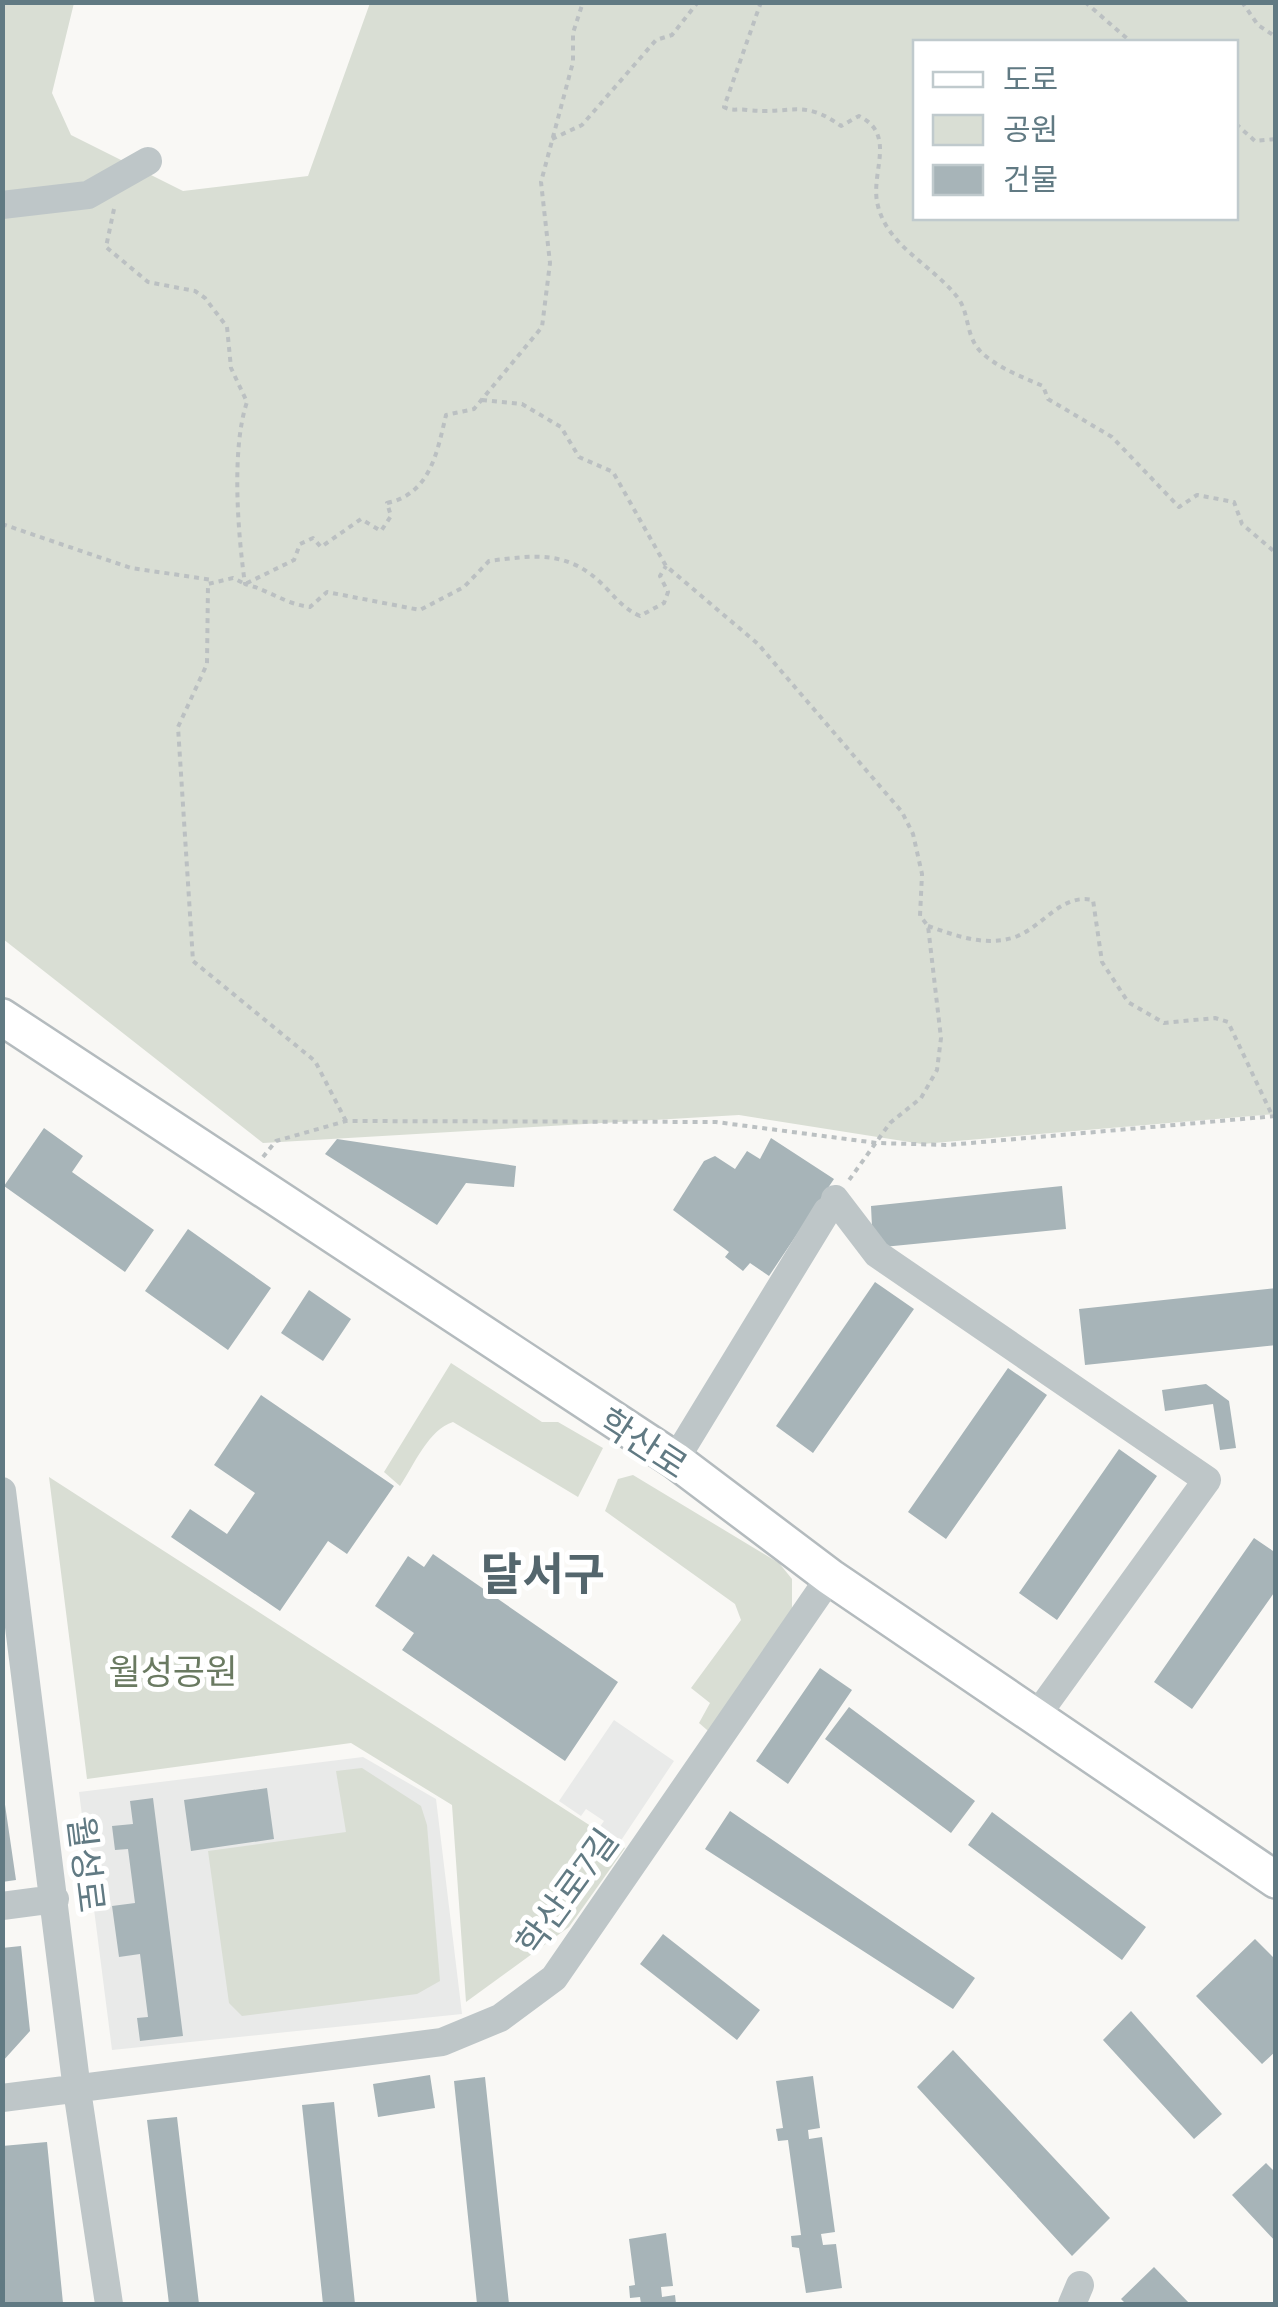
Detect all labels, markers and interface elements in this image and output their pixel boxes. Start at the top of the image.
legend [913,40,1238,220]
text: 도로 [1003,60,1058,96]
text: 공원 [1003,110,1058,146]
text: 건물 [1003,160,1058,196]
street label: 학산로 [592,1398,696,1486]
district label: 달서구 [481,1545,605,1599]
park label: 월성공원 [109,1649,237,1691]
street label: 월성로 [61,1813,115,1915]
street label: 학산로7길 [506,1820,626,1962]

